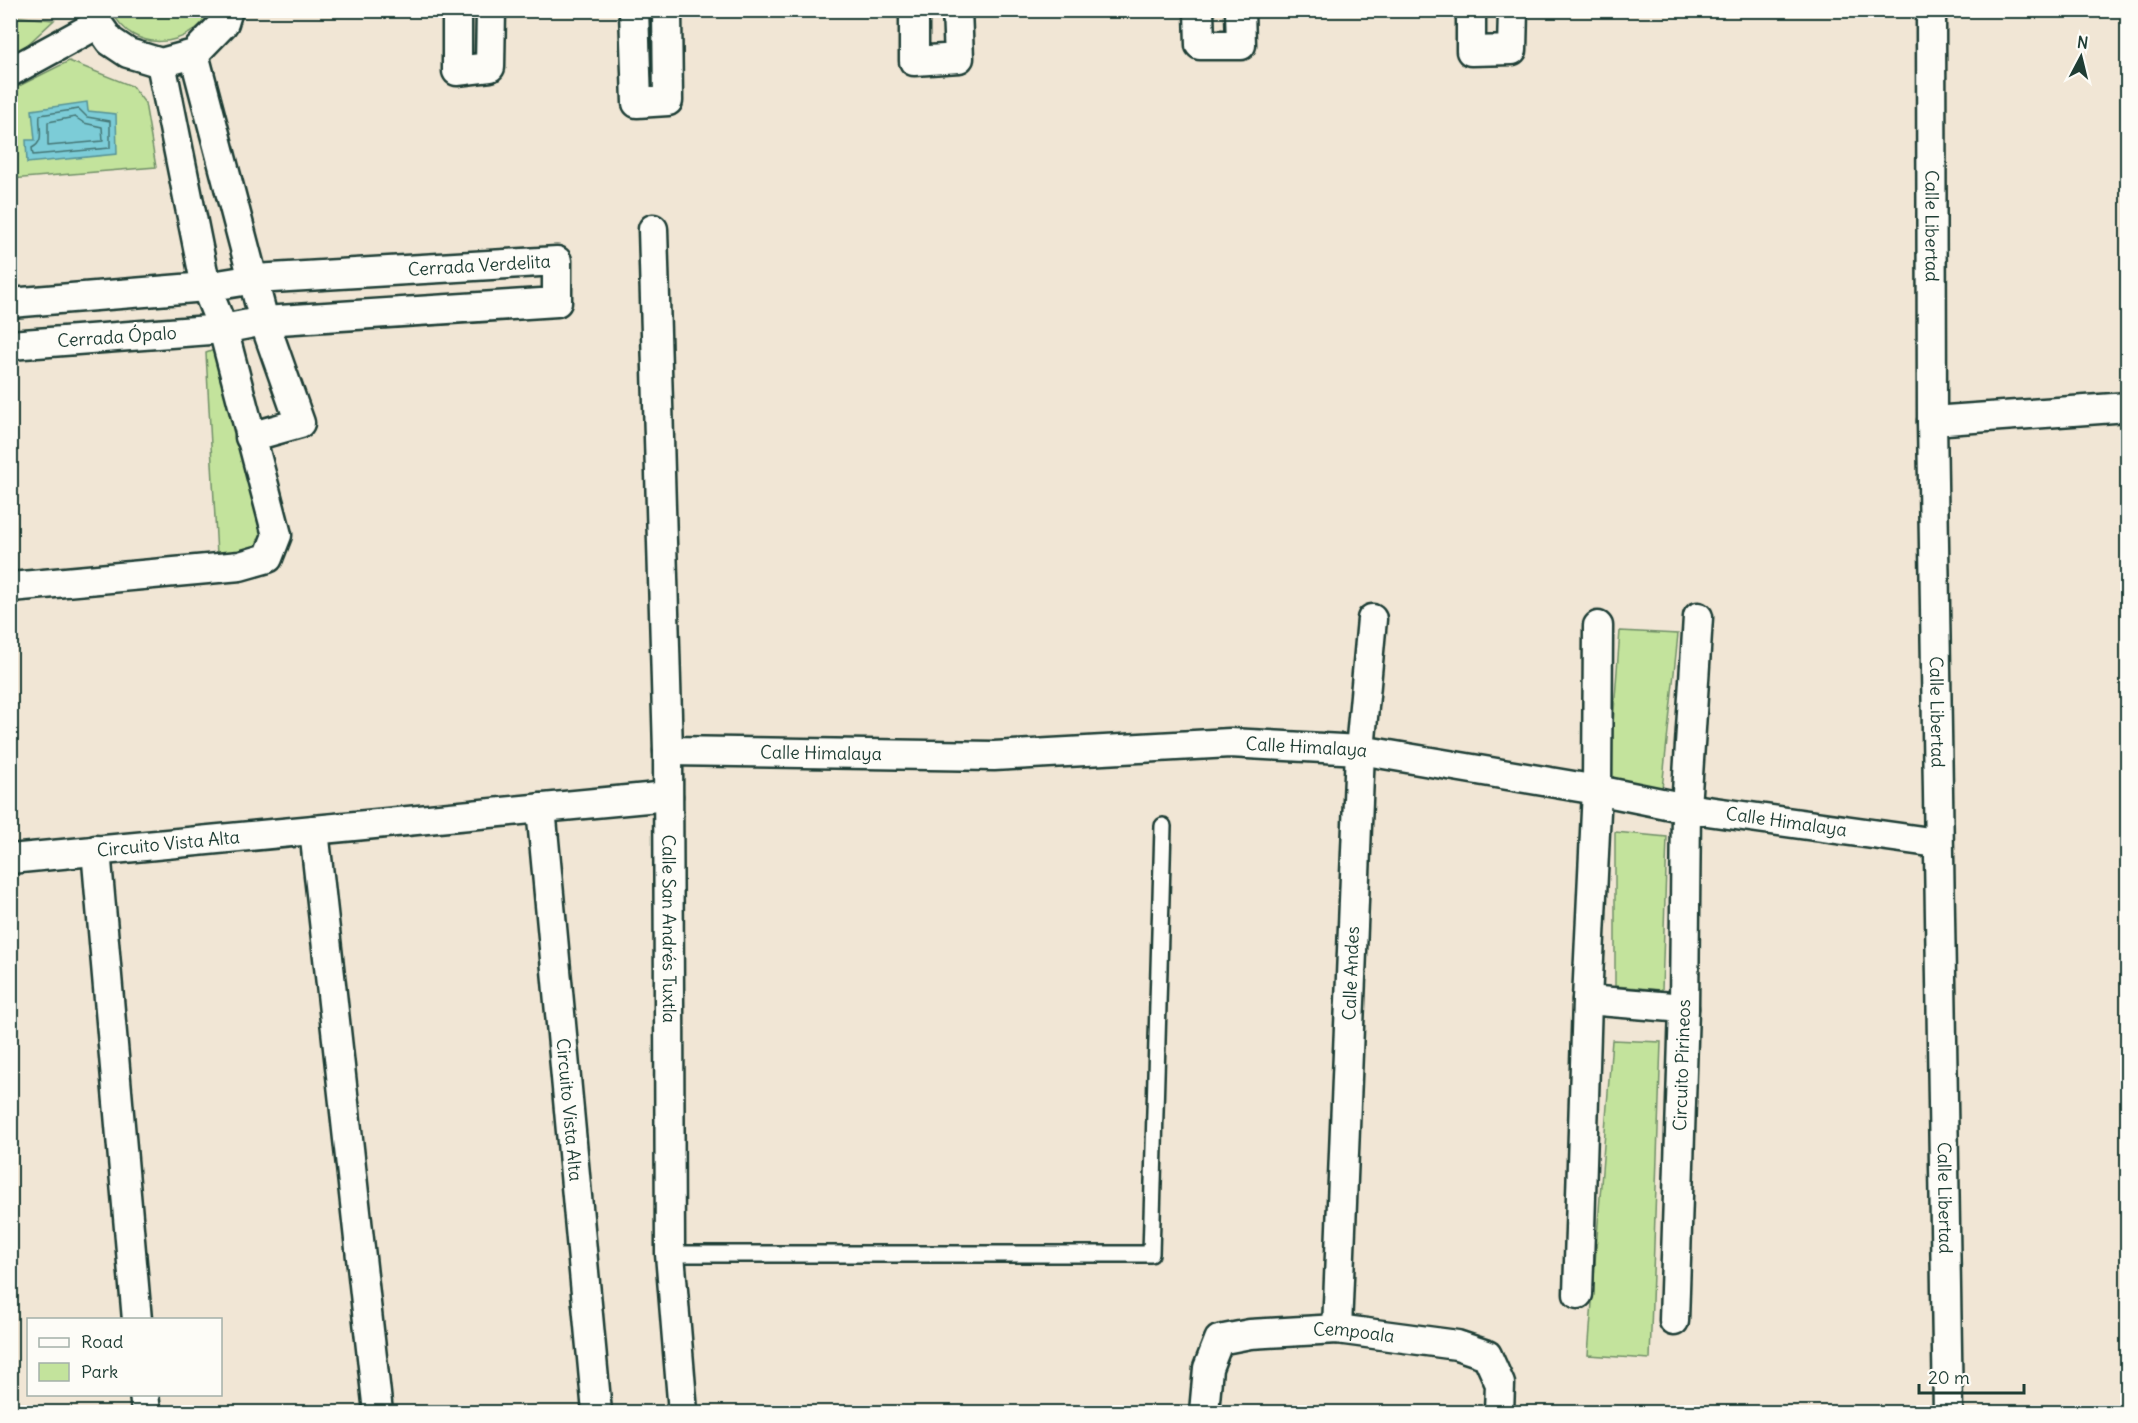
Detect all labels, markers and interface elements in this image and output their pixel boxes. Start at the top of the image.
north arrow [2051,27,2111,87]
text: N [2076,32,2090,53]
street label: Calle Libertad [1920,170,1944,282]
street label: Cerrada Verdelita [407,249,551,281]
street label: Cerrada Ópalo [57,321,177,352]
street label: Calle Libertad [1925,656,1950,768]
street label: Calle Himalaya [1245,732,1369,762]
street label: Calle Himalaya [760,740,882,765]
street label: Calle Himalaya [1724,802,1848,841]
street label: Circuito Vista Alta [96,825,241,862]
street label: Calle San Andrés Tuxtla [657,834,681,1023]
street label: Calle Andes [1337,926,1364,1021]
street label: Circuito Pirineos [1668,999,1695,1131]
street label: Circuito Vista Alta [551,1037,588,1182]
street label: Calle Libertad [1933,1142,1957,1254]
street label: Cempoala [1312,1317,1396,1348]
legend [27,1318,222,1396]
text: Road [81,1330,124,1353]
scale bar [1919,1357,2024,1395]
text: Park [81,1360,118,1383]
text: 20 m [1928,1366,1970,1389]

